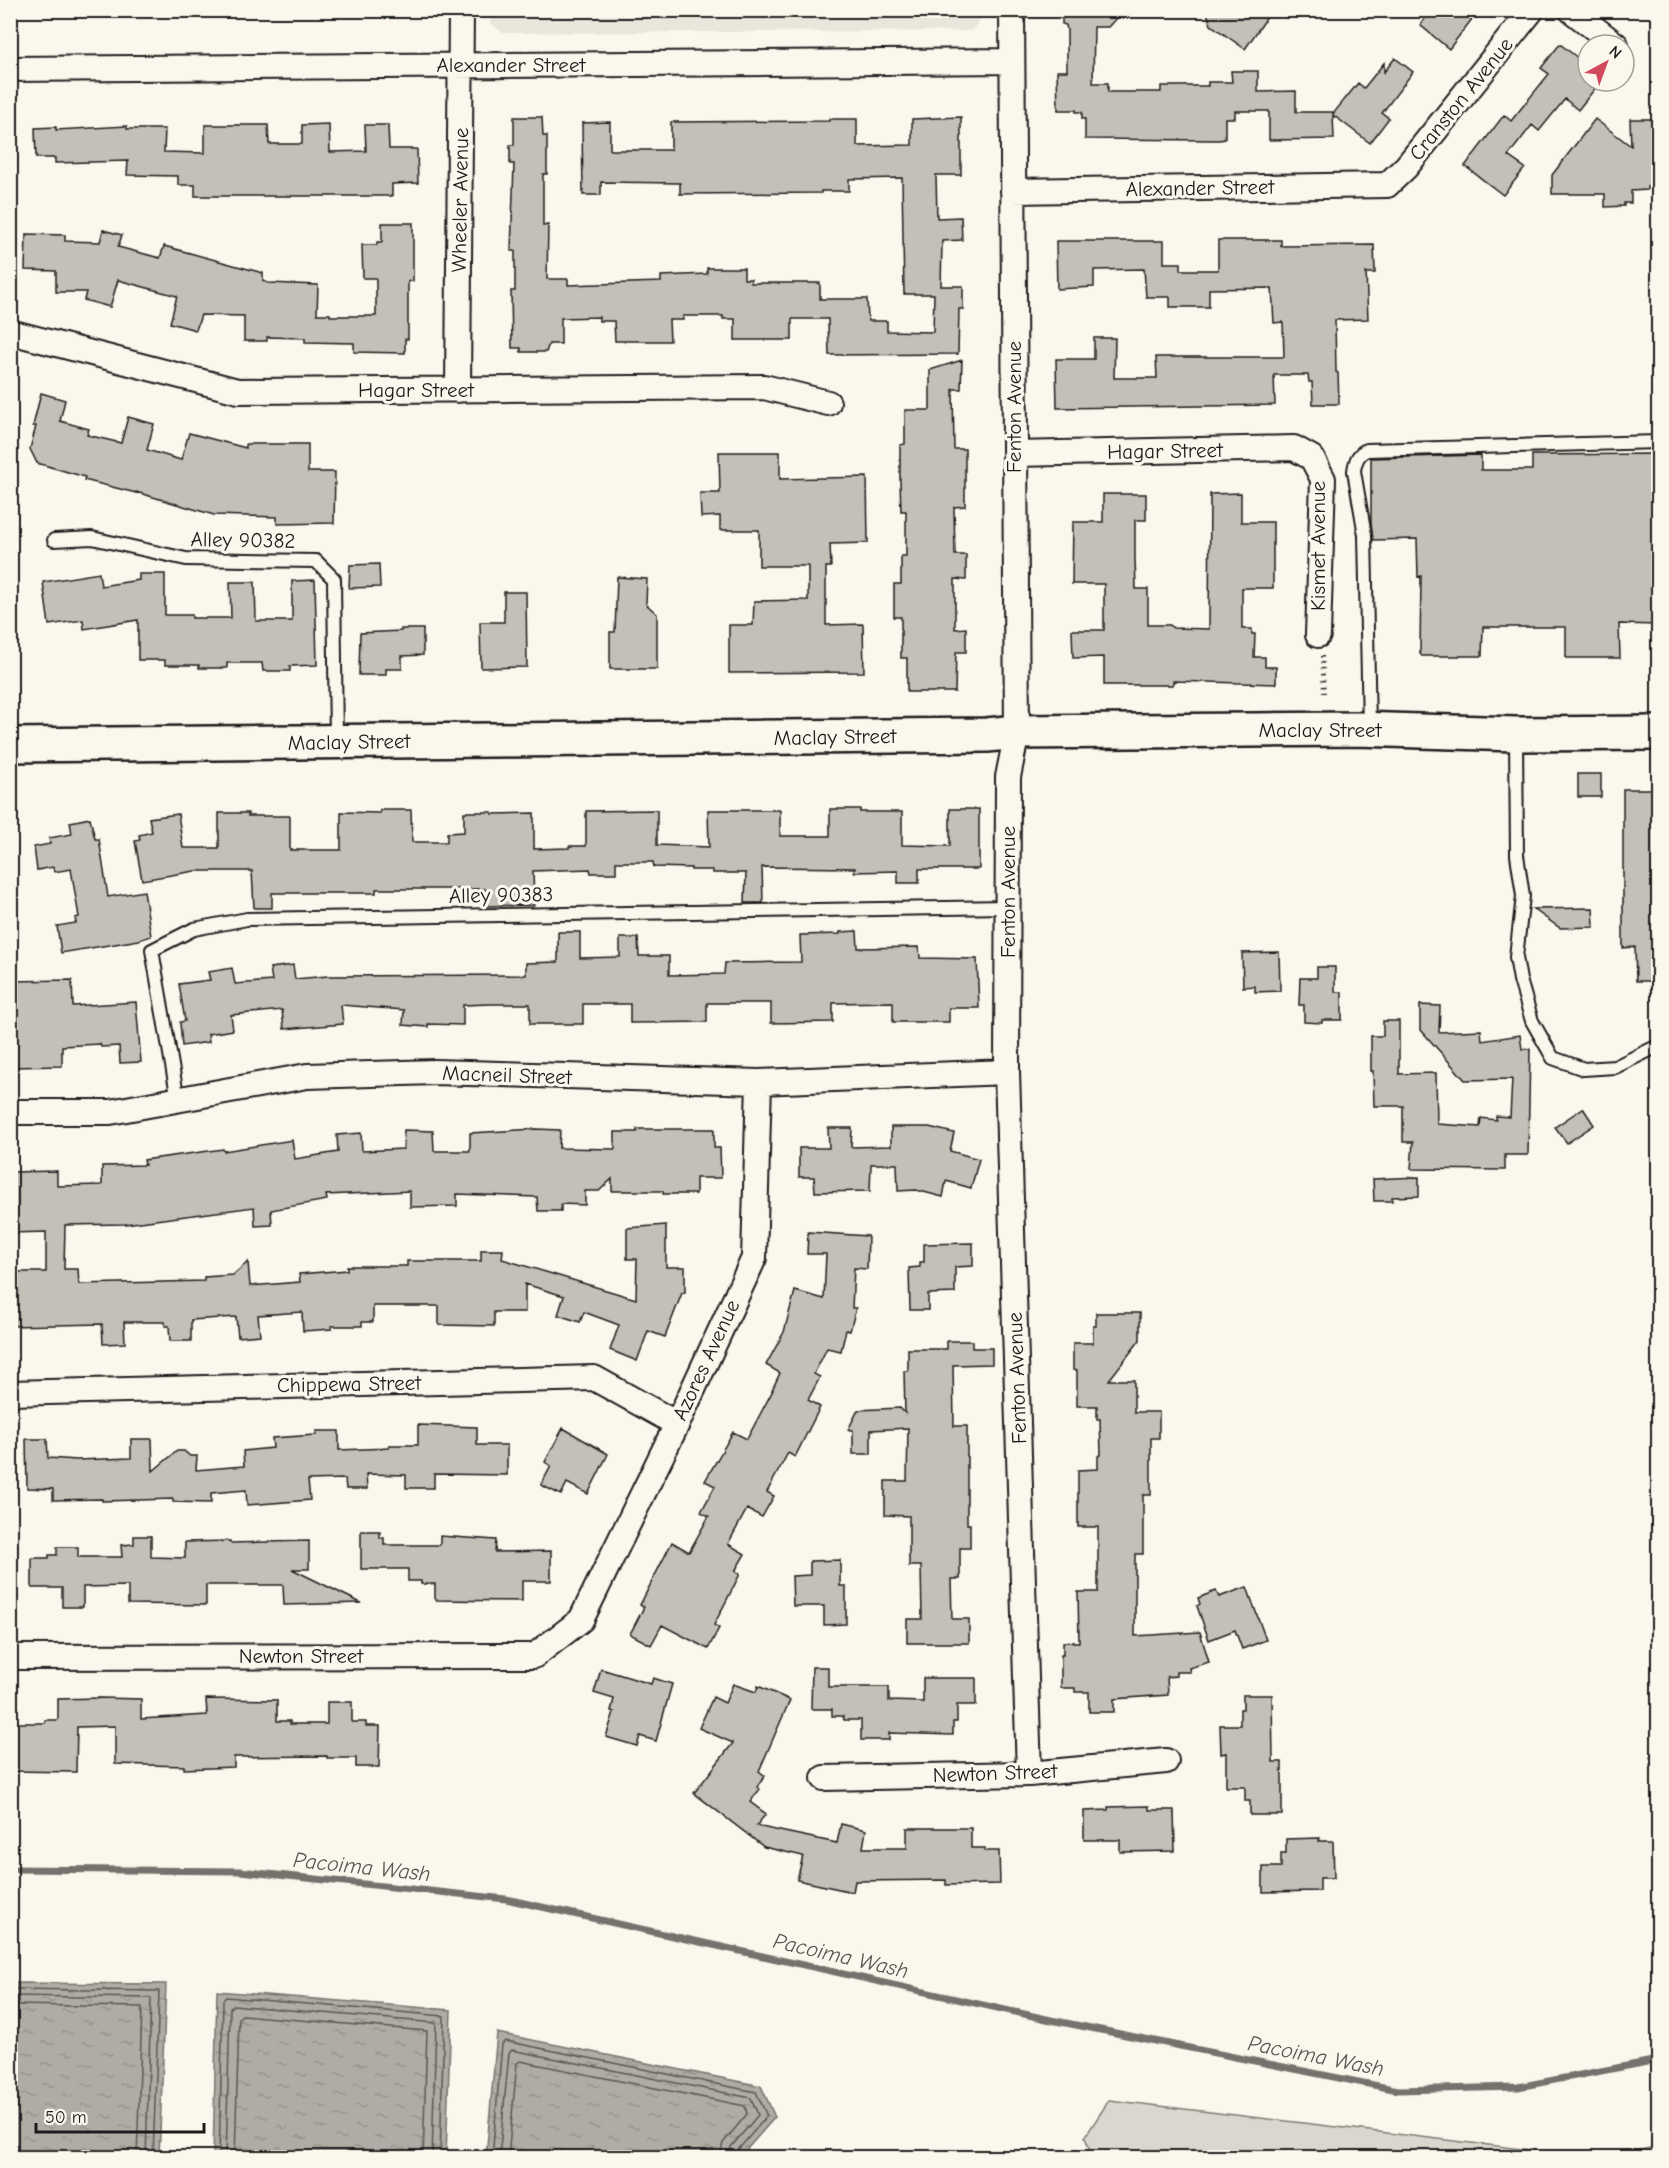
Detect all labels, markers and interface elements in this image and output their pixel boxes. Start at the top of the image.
street label: Cranston Avenue [1404,33,1518,165]
north arrow [1576,33,1636,93]
text: N [1605,42,1625,63]
street label: Alexander Street [437,53,586,77]
street label: Wheeler Avenue [447,127,473,273]
street label: Alexander Street [1125,175,1276,201]
street label: Fenton Avenue [1002,341,1026,473]
street label: Hagar Street [358,378,475,402]
street label: Hagar Street [1107,438,1224,464]
street label: Kismet Avenue [1306,481,1330,611]
street label: Alley 90382 [190,527,296,553]
street label: Maclay Street [1259,718,1382,742]
street label: Maclay Street [773,724,898,750]
street label: Maclay Street [287,729,412,755]
street label: Fenton Avenue [996,826,1020,958]
street label: Alley 90383 [449,882,553,908]
street label: Macneil Street [442,1061,573,1089]
street label: Azores Avenue [668,1296,744,1424]
street label: Fenton Avenue [1003,1312,1031,1444]
street label: Chippewa Street [277,1371,422,1397]
street label: Newton Street [239,1644,364,1668]
street label: Newton Street [932,1759,1059,1787]
water label: Pacoima Wash [292,1847,432,1887]
water label: Pacoima Wash [771,1928,911,1984]
water label: Pacoima Wash [1246,2030,1386,2082]
scale bar [36,2096,204,2134]
text: 50 m [45,2107,87,2128]

